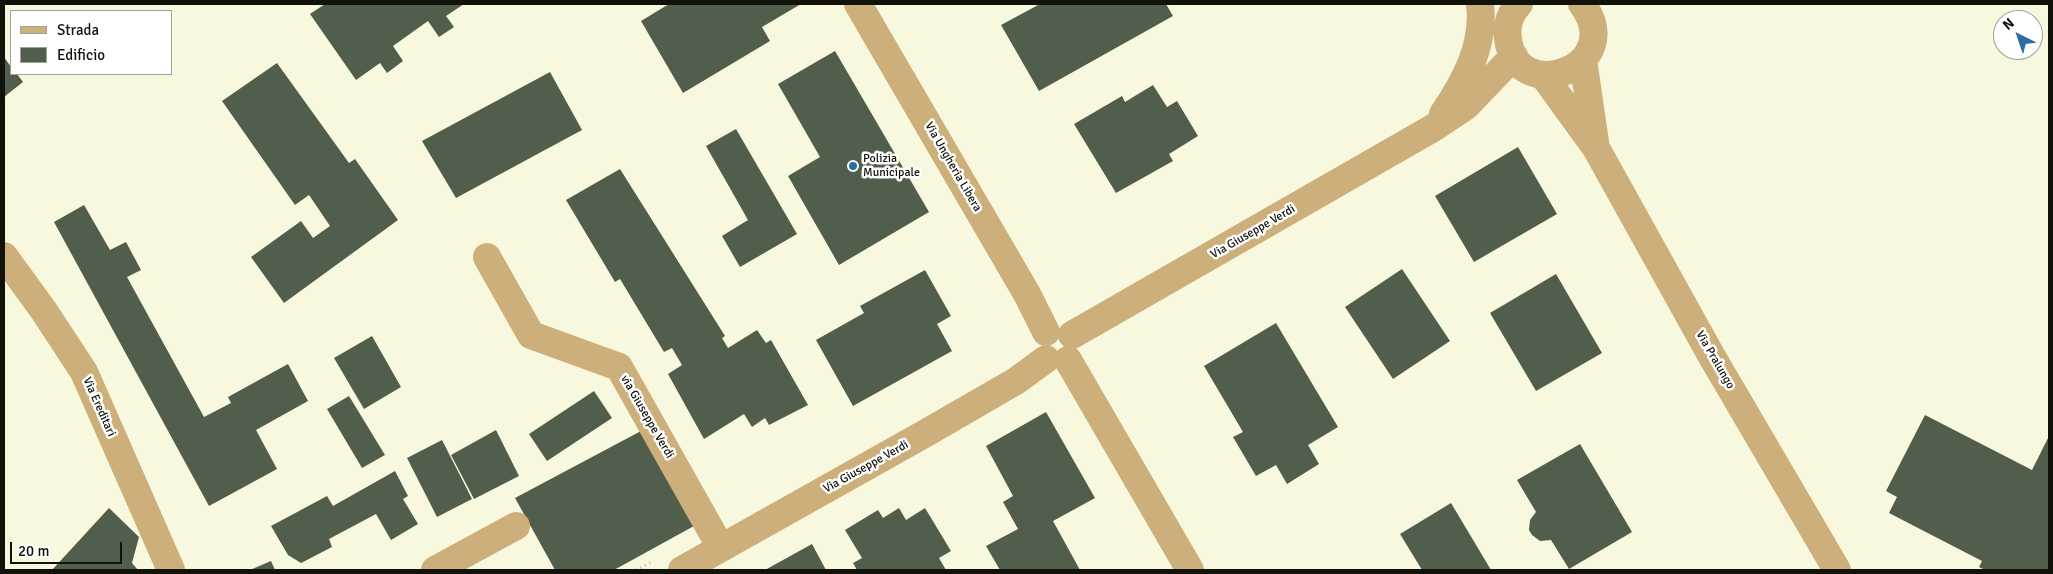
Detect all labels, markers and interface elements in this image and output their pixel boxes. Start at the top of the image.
legend [10,10,172,75]
north arrow [1993,10,2043,60]
text: N [1999,14,2018,34]
text: Strada [57,21,99,39]
text: Edificio [57,46,105,64]
street label: Via Ungheria Libera [922,120,984,214]
place label: Polizia Municipale [863,152,920,180]
marker: Polizia Municipale [847,160,859,172]
street label: Via Giuseppe Verdi [1208,202,1298,262]
street label: Via Pralungo [1693,328,1737,392]
street label: via Giuseppe Verdi [617,373,677,461]
street label: Via Ereditari [80,375,118,439]
street label: Via Giuseppe Verdi [821,438,911,496]
scale bar [12,532,125,564]
text: 20 m [18,542,49,560]

